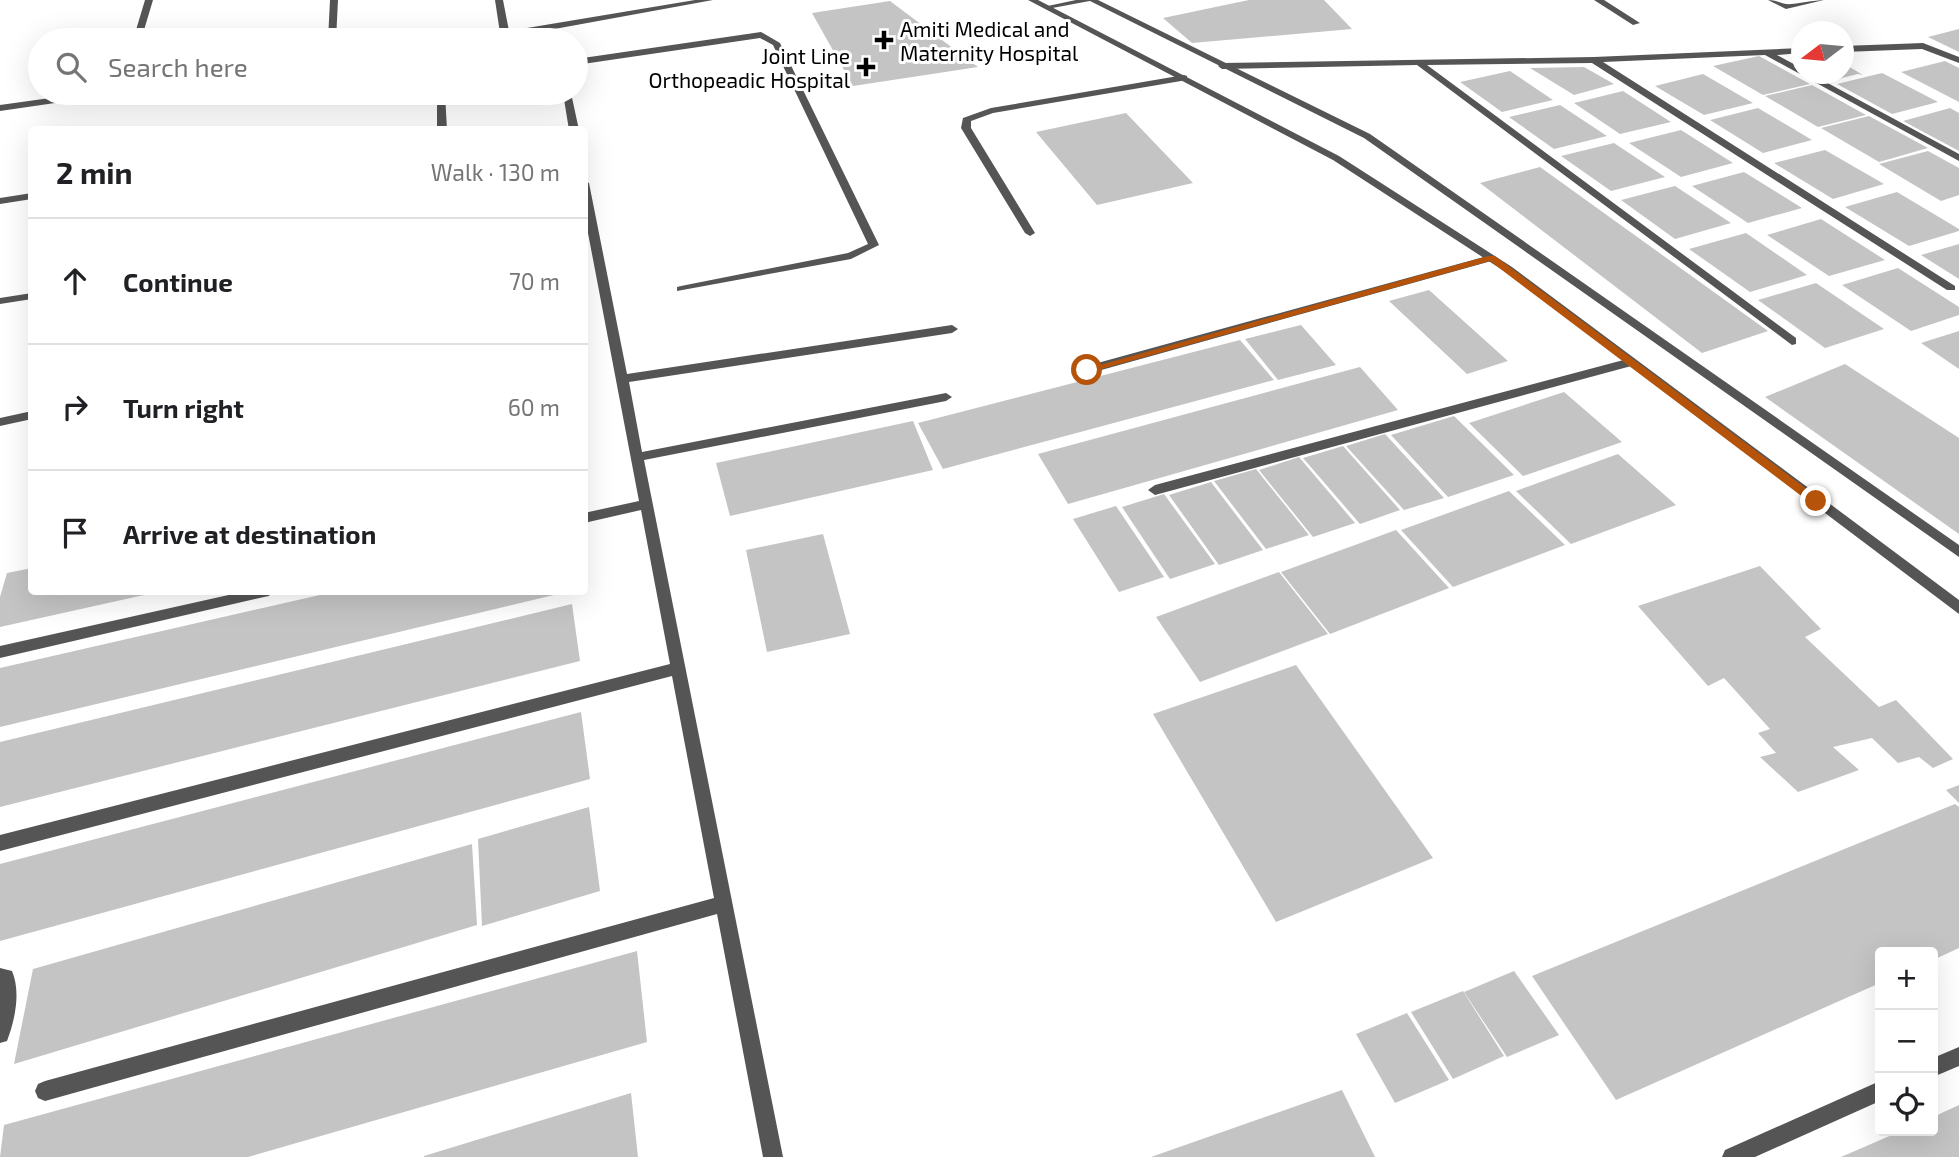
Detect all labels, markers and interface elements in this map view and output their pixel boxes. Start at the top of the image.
place label: Amiti Medical and Maternity Hospital [900,16,1079,65]
north arrow [1791,21,1854,84]
search box [28,28,588,105]
marker: Amiti Medical and Maternity Hospital [874,30,894,50]
place label: Joint Line Orthopeadic Hospital [648,43,851,92]
icon: search [52,48,90,86]
text: Search here [108,51,248,82]
marker: Joint Line Orthopeadic Hospital [856,57,876,77]
text: 2 min [56,154,133,190]
text: Walk · 130 m [431,158,560,186]
icon: ahead [56,262,94,300]
text: Continue [123,266,233,297]
text: 70 m [509,267,560,295]
route start [1071,354,1102,385]
icon: right [56,388,94,426]
text: Turn right [123,392,244,423]
text: 60 m [508,393,560,421]
route end [1800,485,1831,516]
icon: arrive [56,514,94,552]
text: Arrive at destination [123,518,376,549]
map controls [1875,947,1938,1136]
button: + [1875,947,1938,1010]
button: − [1875,1010,1938,1073]
button: locate [1875,1073,1938,1136]

